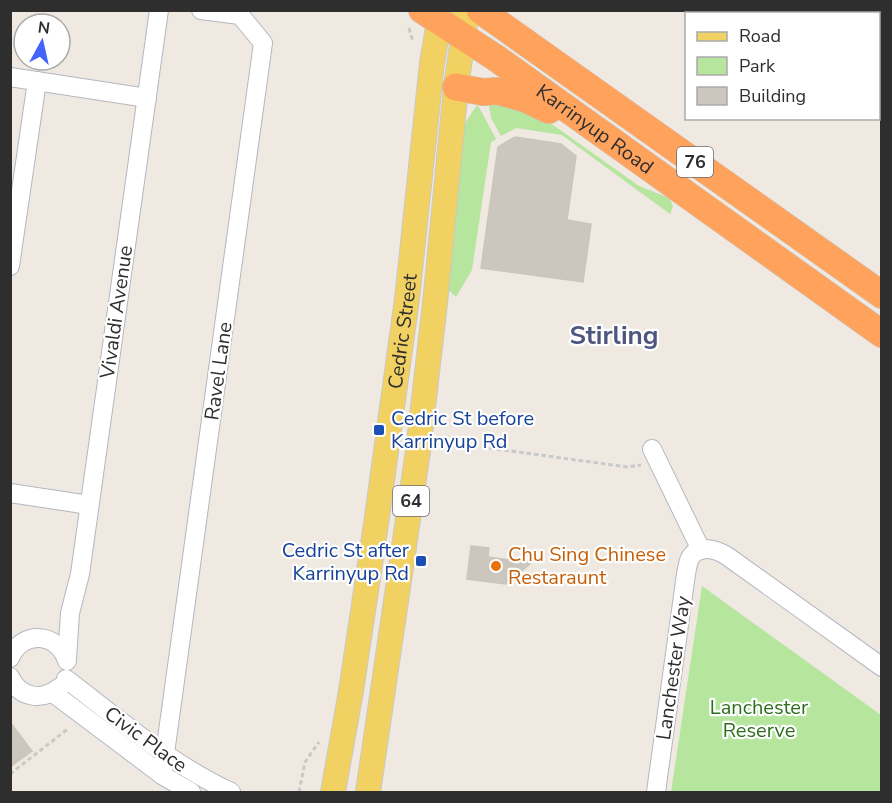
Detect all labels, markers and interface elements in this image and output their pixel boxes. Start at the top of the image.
north arrow [12,12,72,72]
legend [685,12,880,120]
text: N [36,16,51,40]
text: Road [739,24,781,48]
text: Park [739,54,776,78]
street label: Karrinyup Road [531,78,659,180]
text: Building [739,84,806,108]
road number: 76 [677,147,713,177]
street label: Vivaldi Avenue [94,244,139,382]
street label: Cedric Street [382,271,424,391]
district label: Stirling [570,318,658,353]
street label: Ravel Lane [198,320,239,422]
place label: Cedric St before Karrinyup Rd [391,405,534,455]
marker: Cedric St before Karrinyup Rd [372,423,386,437]
road number: 64 [393,486,429,516]
place label: Cedric St after Karrinyup Rd [282,537,409,587]
place label: Chu Sing Chinese Restaraunt [508,541,666,591]
marker: Cedric St after Karrinyup Rd [414,554,428,568]
marker: Chu Sing Chinese Restaraunt [489,559,503,573]
street label: Lanchester Way [650,594,697,742]
park label: Lanchester Reserve [710,694,808,744]
street label: Civic Place [99,700,193,779]

